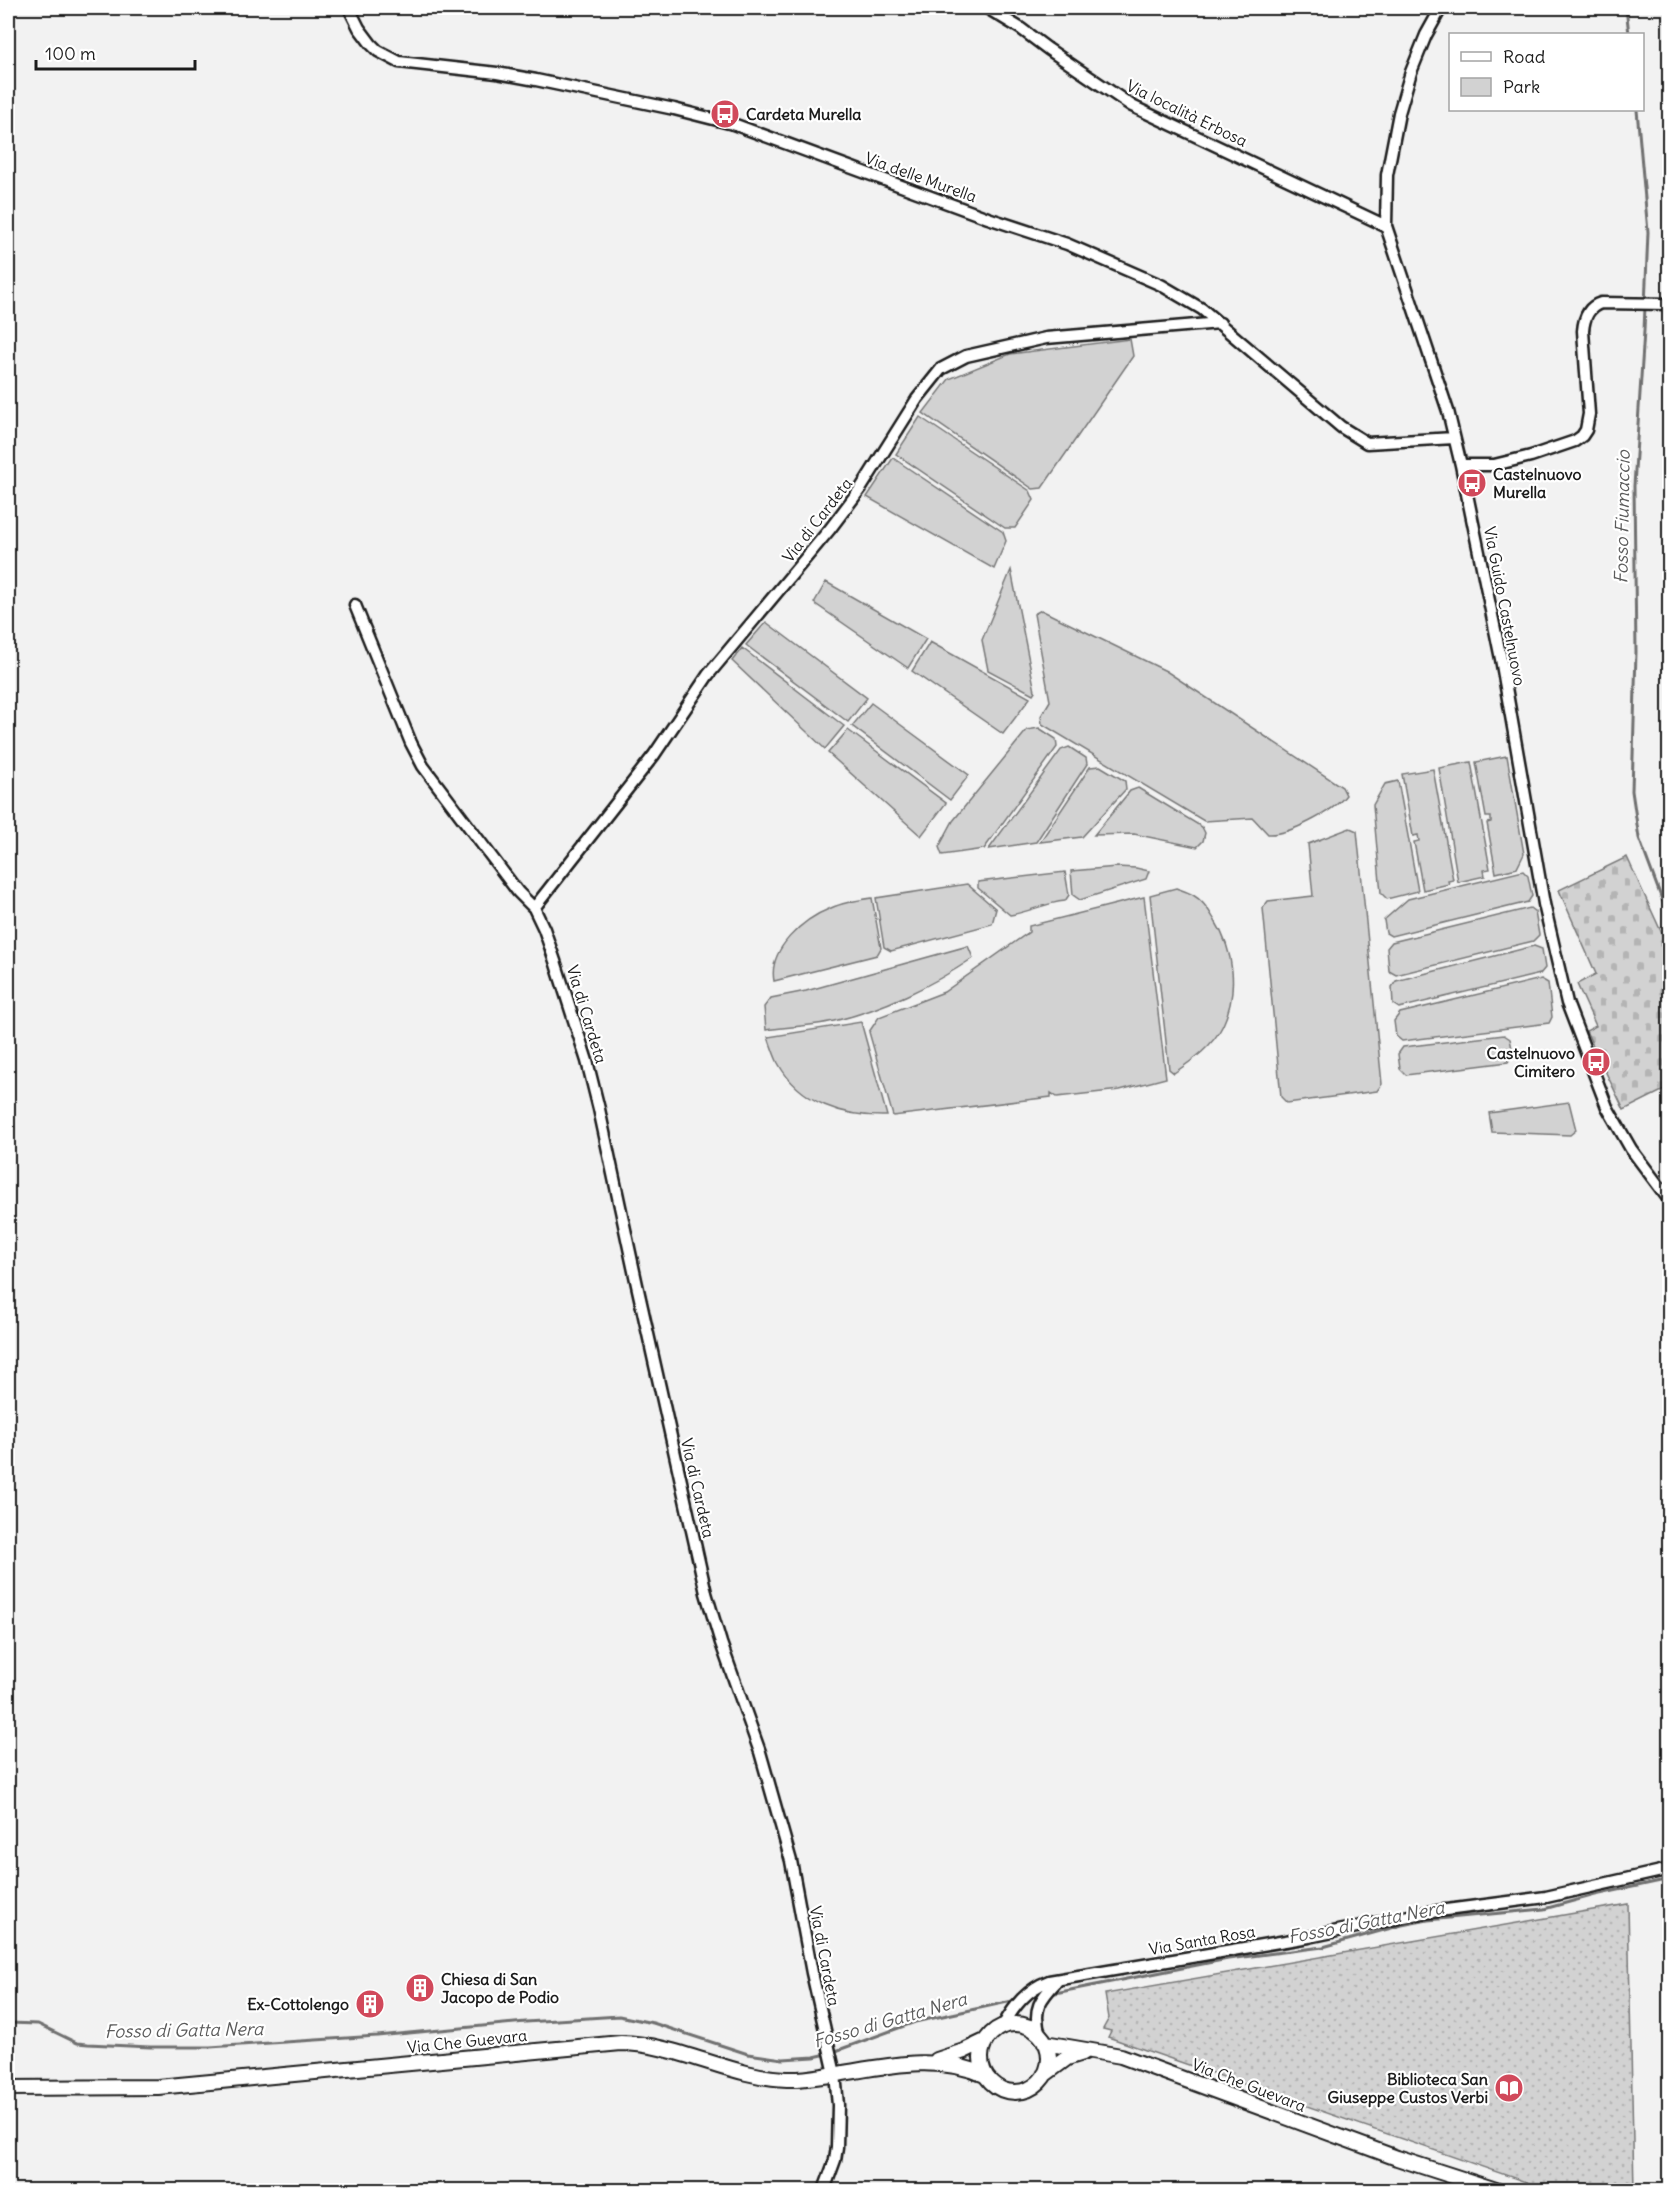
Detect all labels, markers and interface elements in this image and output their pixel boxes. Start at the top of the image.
scale bar [36,33,195,71]
legend [1449,33,1644,111]
text: 100 m [45,42,96,65]
text: Road [1503,45,1546,68]
street label: Via località Erbosa [1123,75,1251,151]
text: Park [1503,75,1540,98]
bus stop icon: Cardeta Murella [709,98,741,130]
place label: Cardeta Murella [746,104,861,124]
street label: Via delle Murella [862,148,980,206]
water label: Fosso Fiumaccio [1609,449,1635,584]
place label: Castelnuovo Murella [1493,464,1581,502]
bus stop icon: Castelnuovo Murella [1456,467,1488,499]
street label: Via di Cardeta [778,474,856,566]
street label: Via Guido Castelnuovo [1480,525,1530,687]
street label: Via di Cardeta [563,962,611,1066]
place label: Castelnuovo Cimitero [1487,1043,1575,1081]
bus stop icon: Castelnuovo Cimitero [1580,1046,1612,1078]
street label: Via di Cardeta [677,1436,719,1540]
water label: Fosso di Gatta Nera [1286,1895,1448,1948]
street label: Via di Cardeta [805,1904,845,2008]
street label: Via Santa Rosa [1147,1921,1257,1959]
place label: Chiesa di San Jacopo de Podio [441,1969,559,2008]
building icon: Chiesa di San Jacopo de Podio [404,1972,436,2004]
water label: Fosso di Gatta Nera [811,1987,971,2053]
building icon: Ex-Cottolengo [354,1988,386,2020]
place label: Ex-Cottolengo [247,1994,349,2015]
water label: Fosso di Gatta Nera [105,2017,265,2043]
street label: Via Che Guevara [406,2025,528,2057]
street label: Via Che Guevara [1189,2054,1309,2116]
place label: Biblioteca San Giuseppe Custos Verbi [1328,2069,1488,2108]
library icon: Biblioteca San Giuseppe Custos Verbi [1493,2072,1525,2104]

